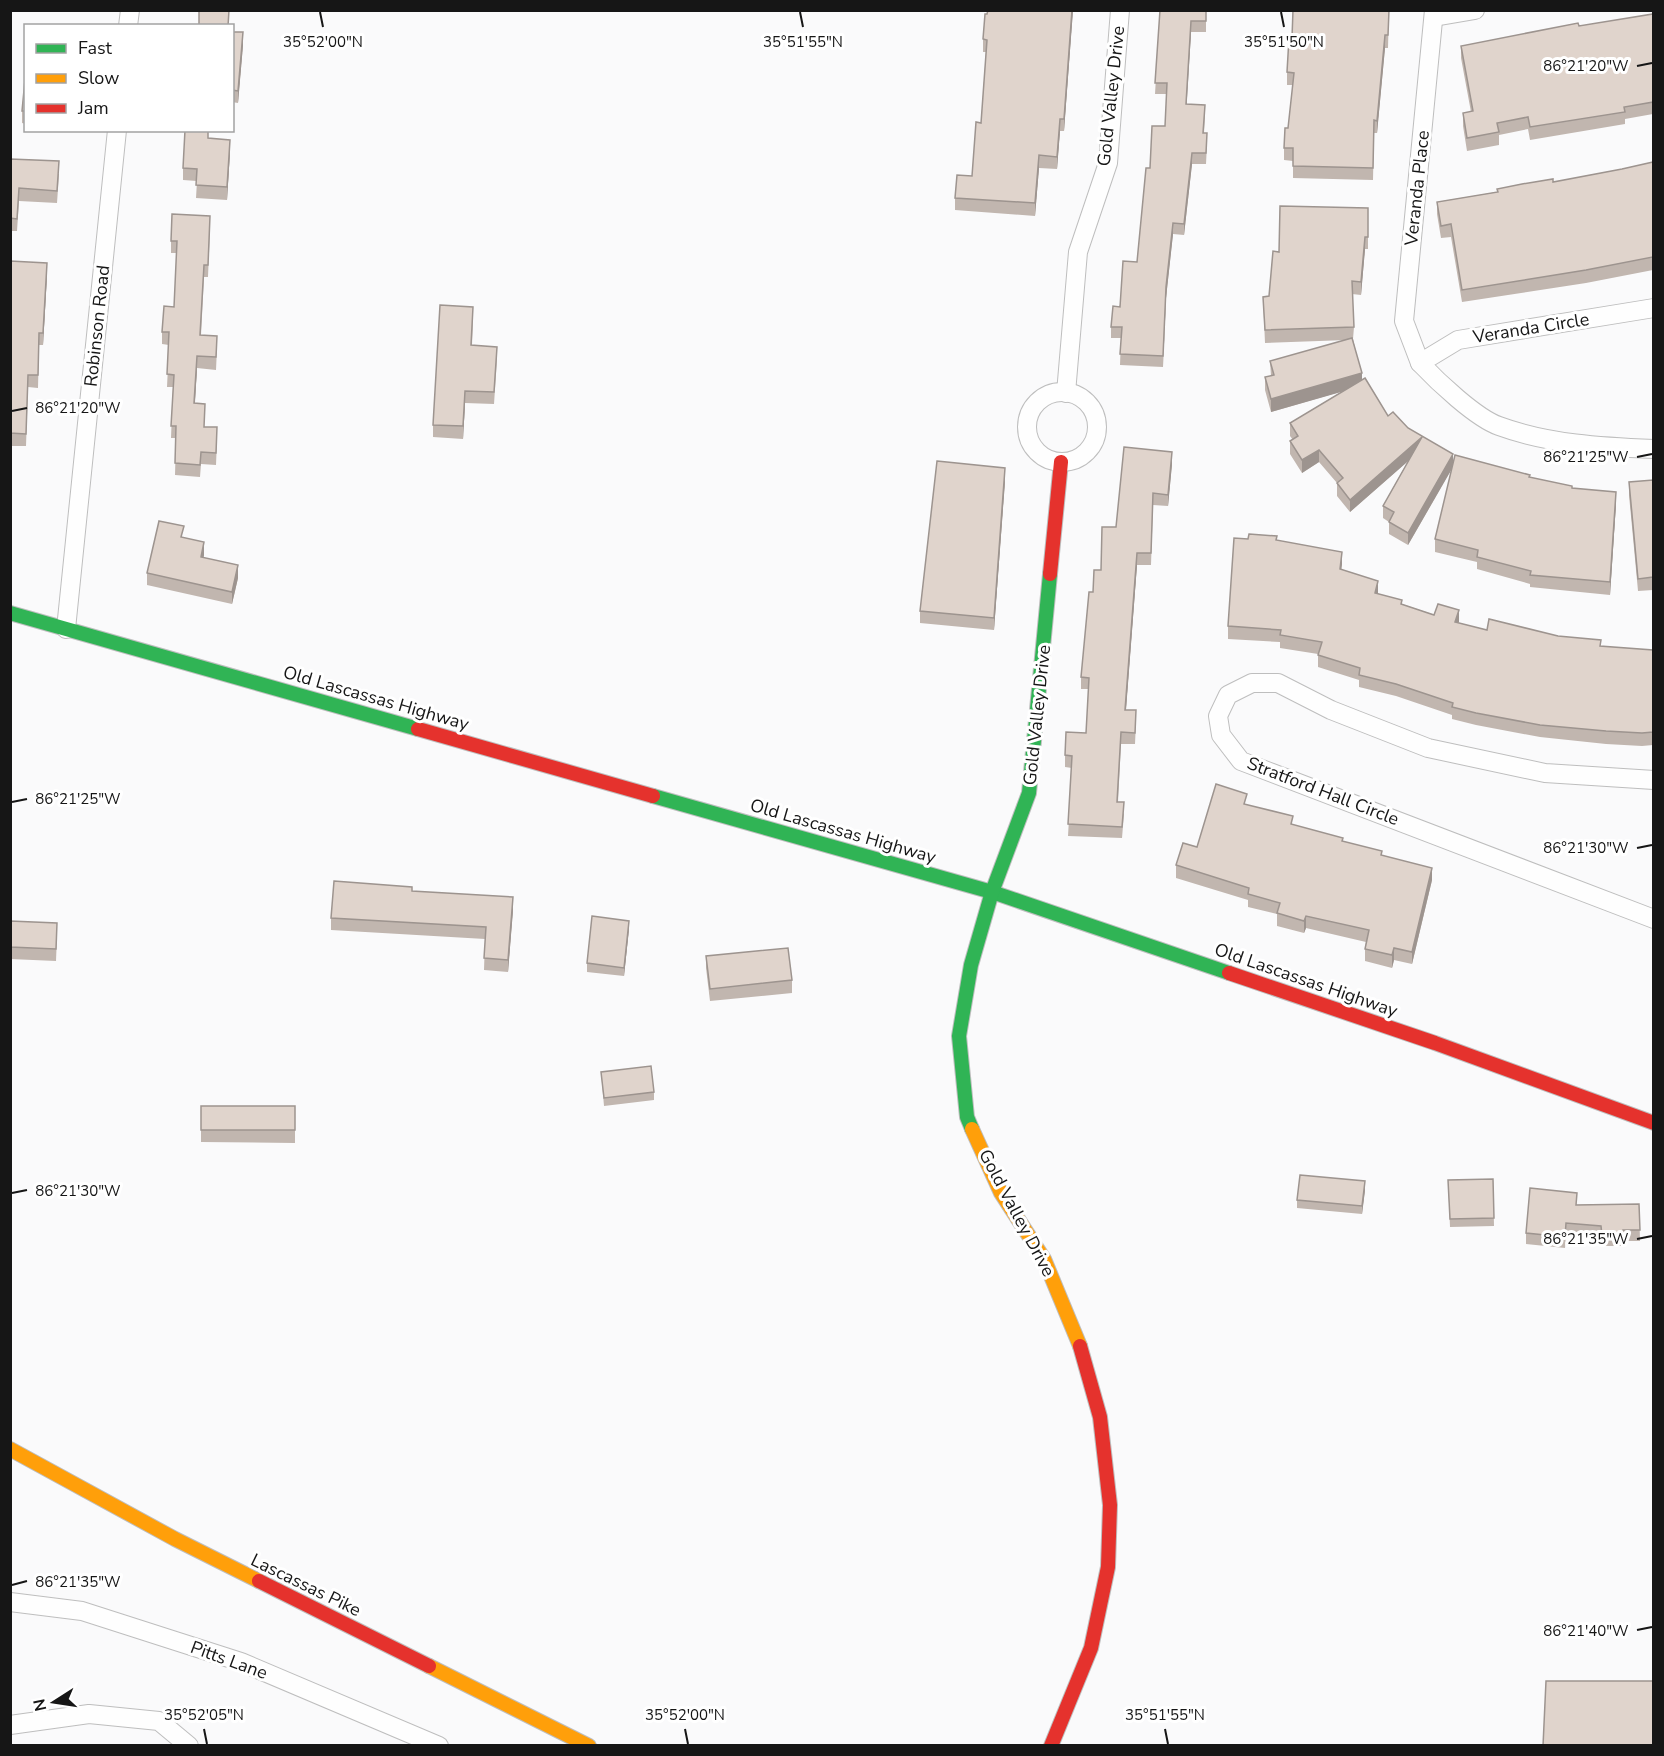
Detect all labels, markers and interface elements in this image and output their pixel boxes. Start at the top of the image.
legend [24,24,234,132]
street label: Gold Valley Drive [1092,25,1130,167]
text: 35°52'00"N [283,32,363,52]
text: 35°51'55"N [763,32,843,52]
text: 35°51'50"N [1244,32,1324,52]
text: Fast [78,36,113,60]
text: 86°21'20"W [1543,56,1629,76]
text: Slow [78,66,119,90]
text: Jam [77,96,109,120]
street label: Veranda Place [1399,129,1435,248]
street label: Robinson Road [79,264,115,388]
street label: Veranda Circle [1470,307,1591,349]
text: 86°21'20"W [35,398,121,418]
text: 86°21'25"W [1543,447,1629,467]
street label: Gold Valley Drive [1018,644,1056,786]
street label: Old Lascassas Highway [280,660,472,736]
street label: Stratford Hall Circle [1244,751,1402,831]
text: 86°21'25"W [35,789,121,809]
street label: Old Lascassas Highway [747,793,939,869]
text: 86°21'30"W [1543,838,1629,858]
street label: Old Lascassas Highway [1211,937,1402,1023]
street label: Gold Valley Drive [973,1145,1061,1281]
text: 86°21'30"W [35,1181,121,1201]
text: 86°21'35"W [1543,1229,1629,1249]
street label: Lascassas Pike [247,1548,365,1622]
text: 86°21'35"W [35,1572,121,1592]
text: 86°21'40"W [1543,1621,1629,1641]
street label: Pitts Lane [187,1635,271,1685]
north arrow [24,1672,84,1732]
text: N [28,1697,52,1713]
text: 35°52'05"N [164,1705,244,1725]
text: 35°52'00"N [645,1705,725,1725]
text: 35°51'55"N [1125,1705,1205,1725]

